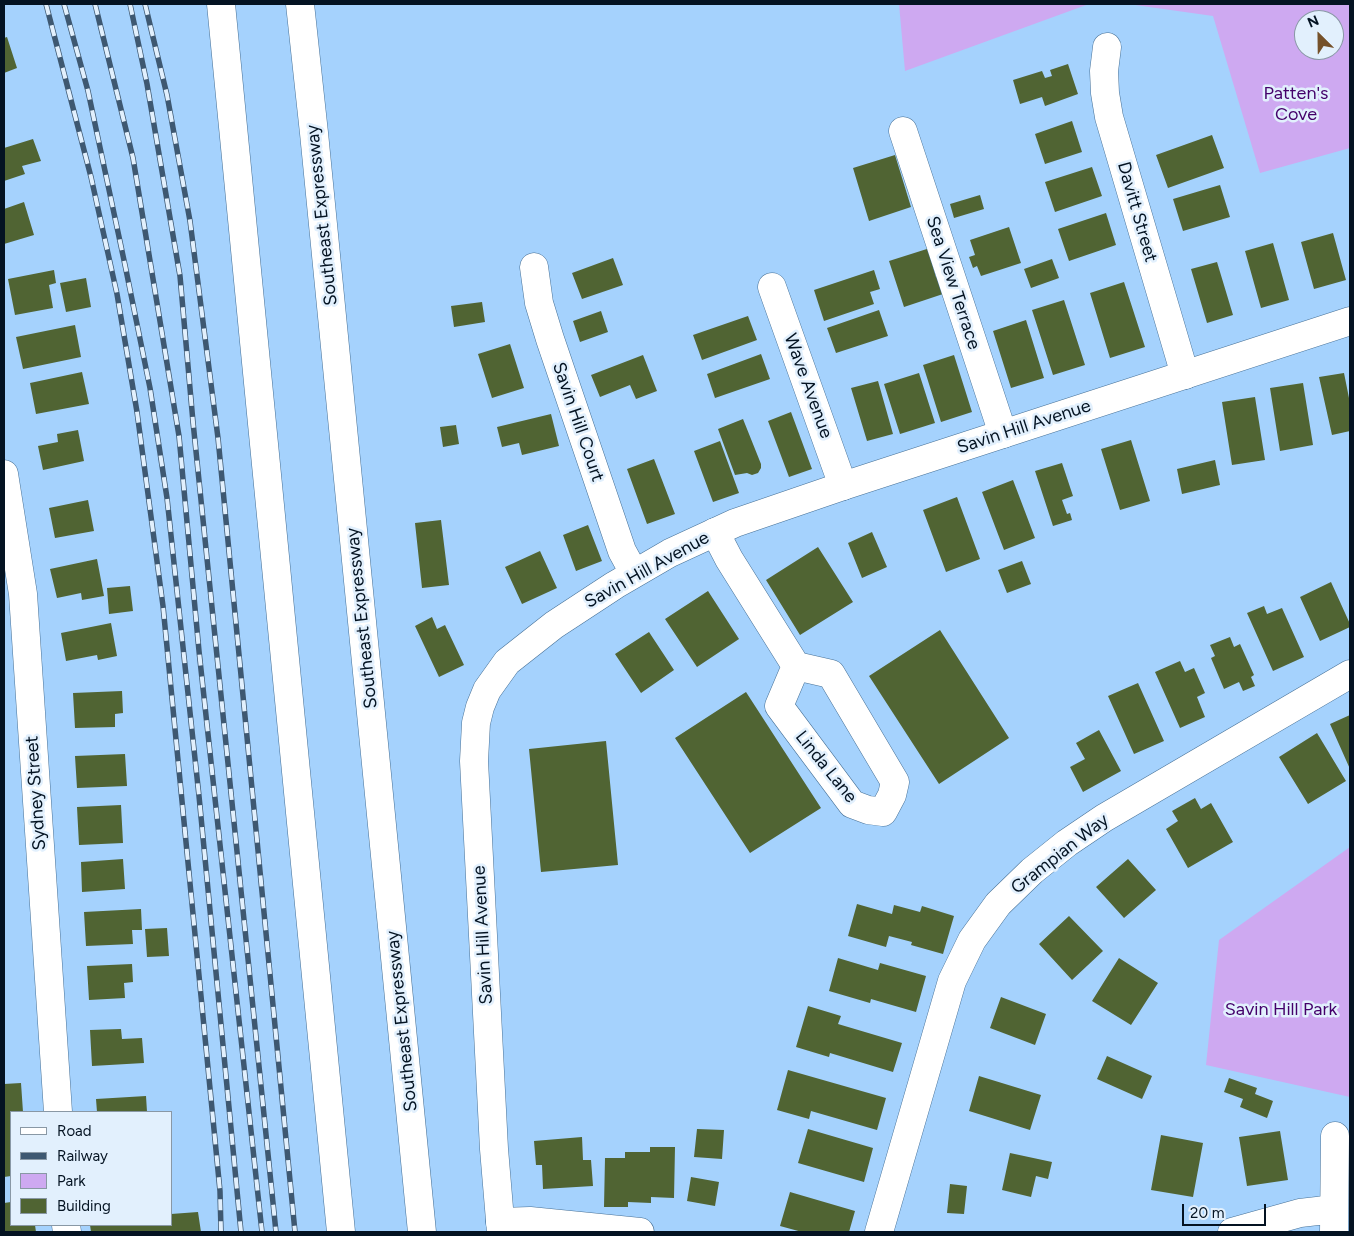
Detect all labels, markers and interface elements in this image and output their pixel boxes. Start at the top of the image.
north arrow [1294,10,1344,60]
text: N [1305,12,1322,32]
park label: Patten's Cove [1264,83,1328,126]
street label: Southeast Expressway [302,123,342,307]
street label: Davitt Street [1112,159,1162,265]
street label: Sea View Terrace [921,214,985,352]
street label: Wave Avenue [779,331,837,441]
street label: Savin Hill Court [548,360,608,484]
street label: Savin Hill Avenue [955,395,1093,459]
street label: Southeast Expressway [342,526,382,710]
street label: Savin Hill Avenue [581,527,713,613]
street label: Linda Lane [790,727,862,807]
street label: Sydney Street [21,735,51,851]
street label: Grampian Way [1007,809,1113,899]
street label: Savin Hill Avenue [469,865,497,1005]
street label: Southeast Expressway [382,929,422,1113]
park label: Savin Hill Park [1225,999,1337,1021]
legend [10,1111,172,1226]
text: Road [57,1122,92,1140]
text: Railway [57,1147,108,1165]
text: Park [57,1172,86,1190]
scale bar [1184,1194,1268,1226]
text: Building [57,1197,111,1215]
text: 20 m [1190,1204,1224,1222]

